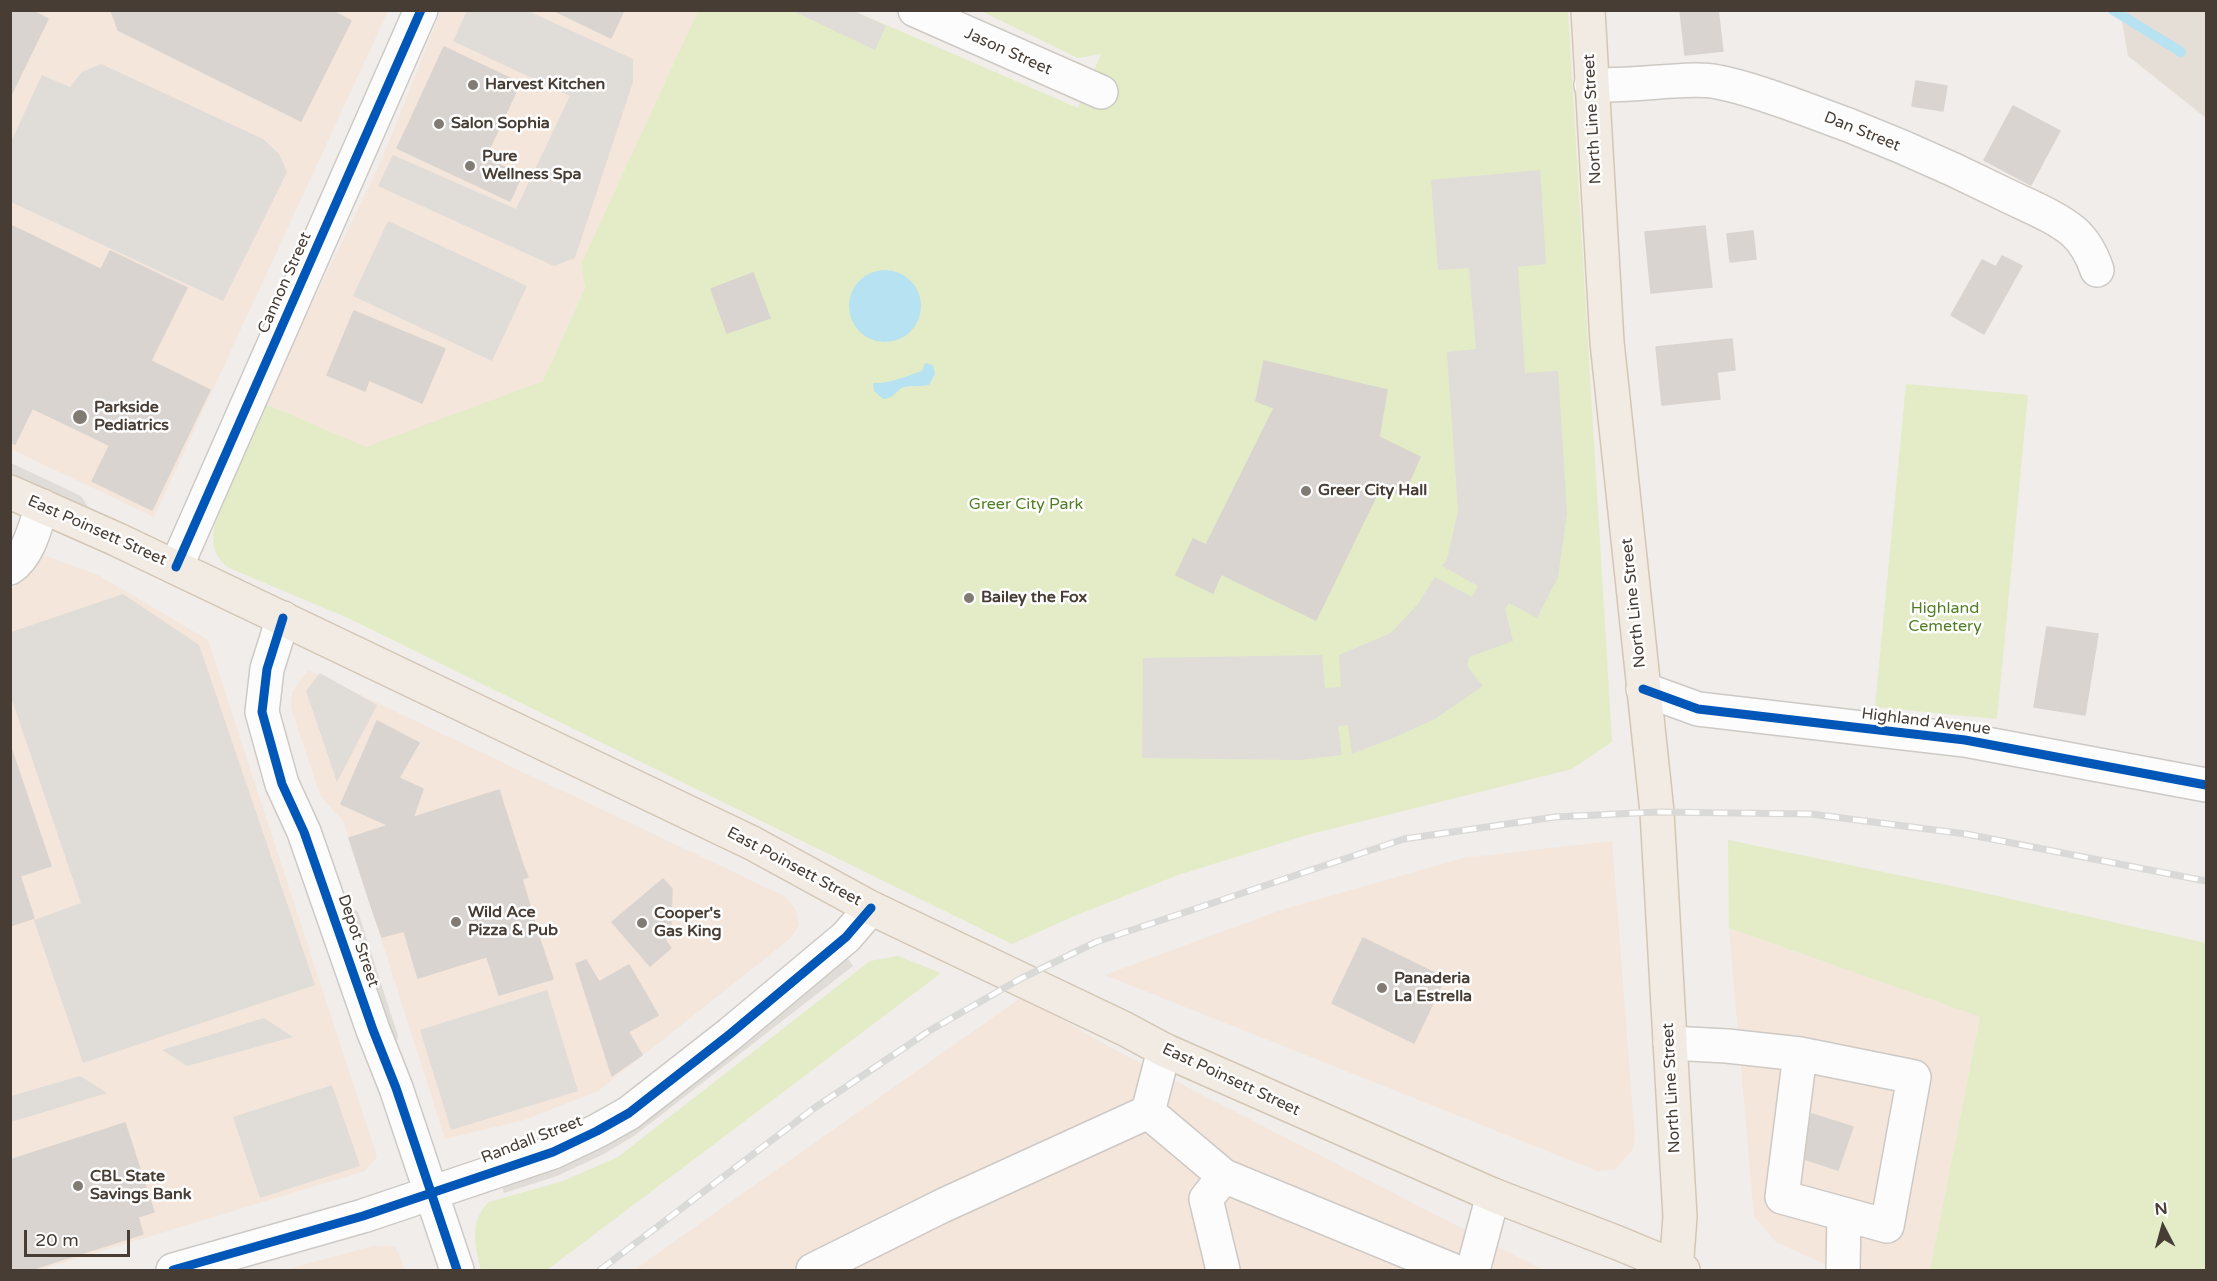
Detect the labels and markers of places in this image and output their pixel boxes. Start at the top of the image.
place label: Harvest Kitchen [485,75,605,95]
marker: Harvest Kitchen [466,78,480,92]
place label: Salon Sophia [451,114,550,134]
marker: Salon Sophia [432,117,446,131]
place label: Pure Wellness Spa [482,147,582,185]
marker: Pure Wellness Spa [463,159,477,173]
place label: Parkside Pediatrics [94,398,169,436]
marker: Parkside Pediatrics [71,408,89,426]
place label: Greer City Hall [1318,481,1427,501]
marker: Greer City Hall [1299,484,1313,498]
place label: Bailey the Fox [981,588,1087,608]
marker: Bailey the Fox [962,591,976,605]
place label: Wild Ace Pizza & Pub [468,903,558,941]
place label: Cooper's Gas King [654,904,721,942]
marker: Wild Ace Pizza & Pub [449,915,463,929]
marker: Cooper's Gas King [635,916,649,930]
place label: Panaderia La Estrella [1394,969,1472,1007]
marker: Panaderia La Estrella [1375,981,1389,995]
place label: CBL State Savings Bank [90,1167,191,1205]
marker: CBL State Savings Bank [71,1179,85,1193]

